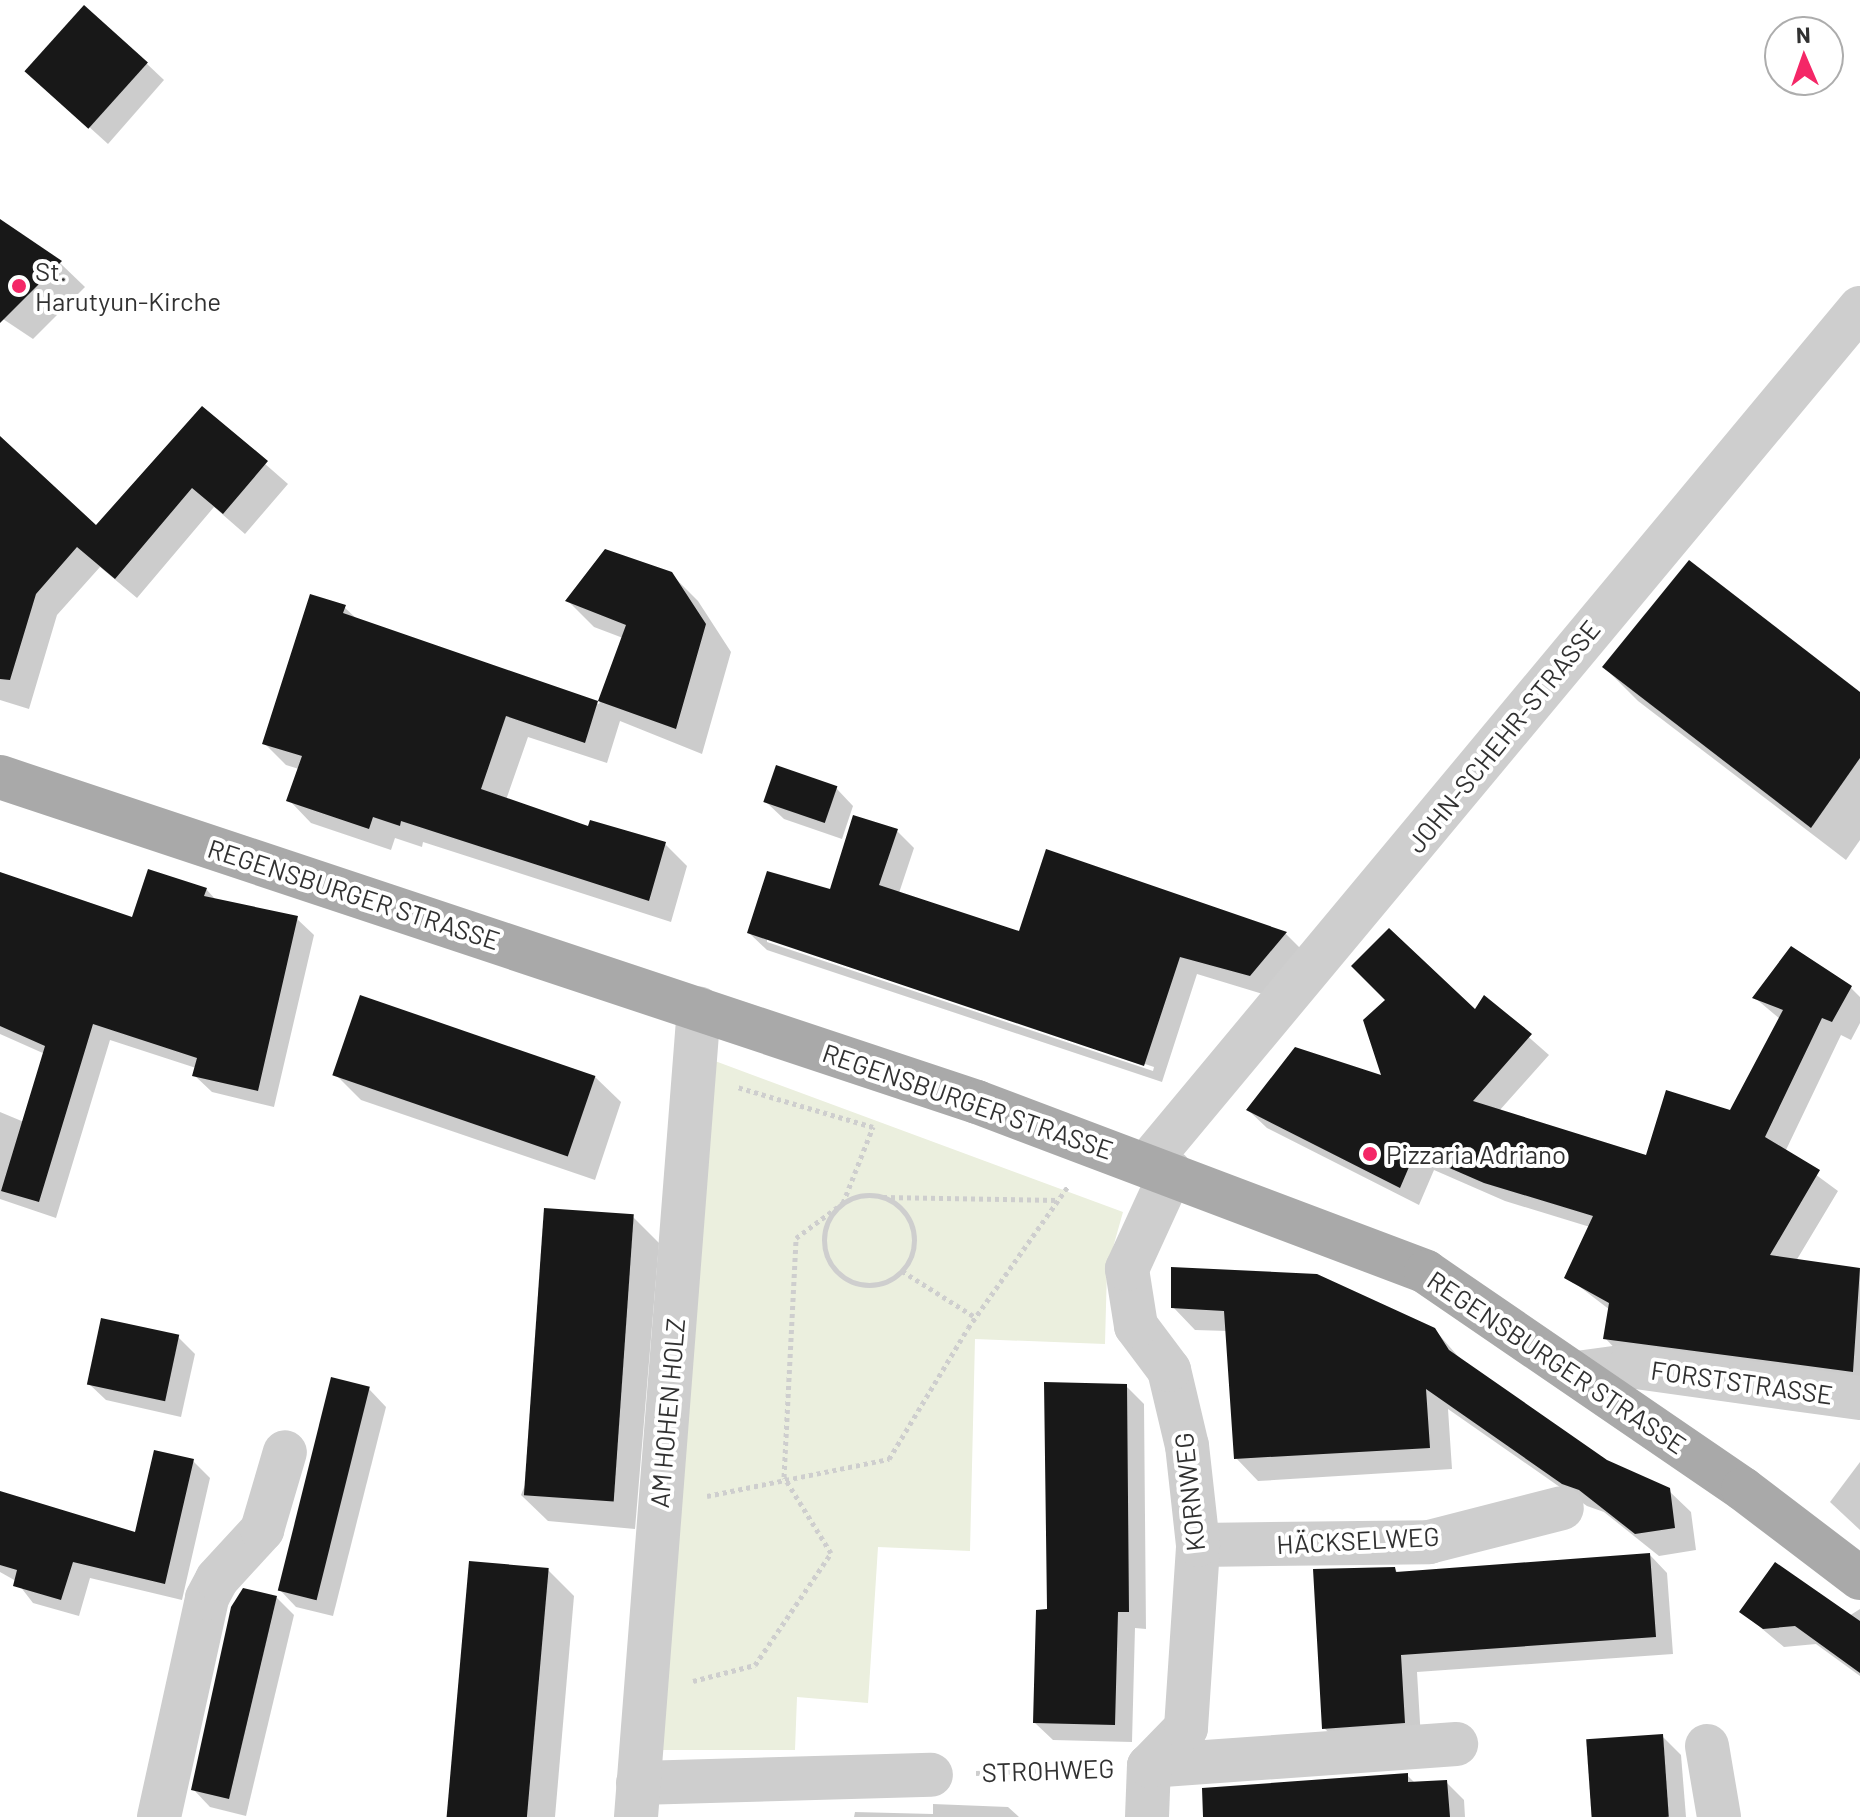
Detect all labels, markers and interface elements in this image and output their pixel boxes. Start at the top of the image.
north arrow [1764,16,1844,96]
text: N [1795,21,1811,47]
place label: St. Harutyun-Kirche [35,255,221,316]
marker: St. Harutyun-Kirche [10,277,28,295]
street label: JOHN-SCHEHR-STRASSE [1400,614,1606,858]
street label: REGENSBURGER STRASSE [204,832,504,956]
street label: REGENSBURGER STRASSE [819,1037,1117,1165]
place label: Pizzaria Adriano [1386,1138,1566,1170]
marker: Pizzaria Adriano [1361,1145,1379,1163]
street label: REGENSBURGER STRASSE [1422,1264,1692,1460]
street label: AM HOHEN HOLZ [643,1317,691,1509]
street label: FORSTSTRASSE [1649,1354,1835,1410]
street label: KORNWEG [1167,1431,1211,1553]
street label: HÄCKSELWEG [1276,1520,1440,1560]
street label: STROHWEG [981,1752,1115,1788]

